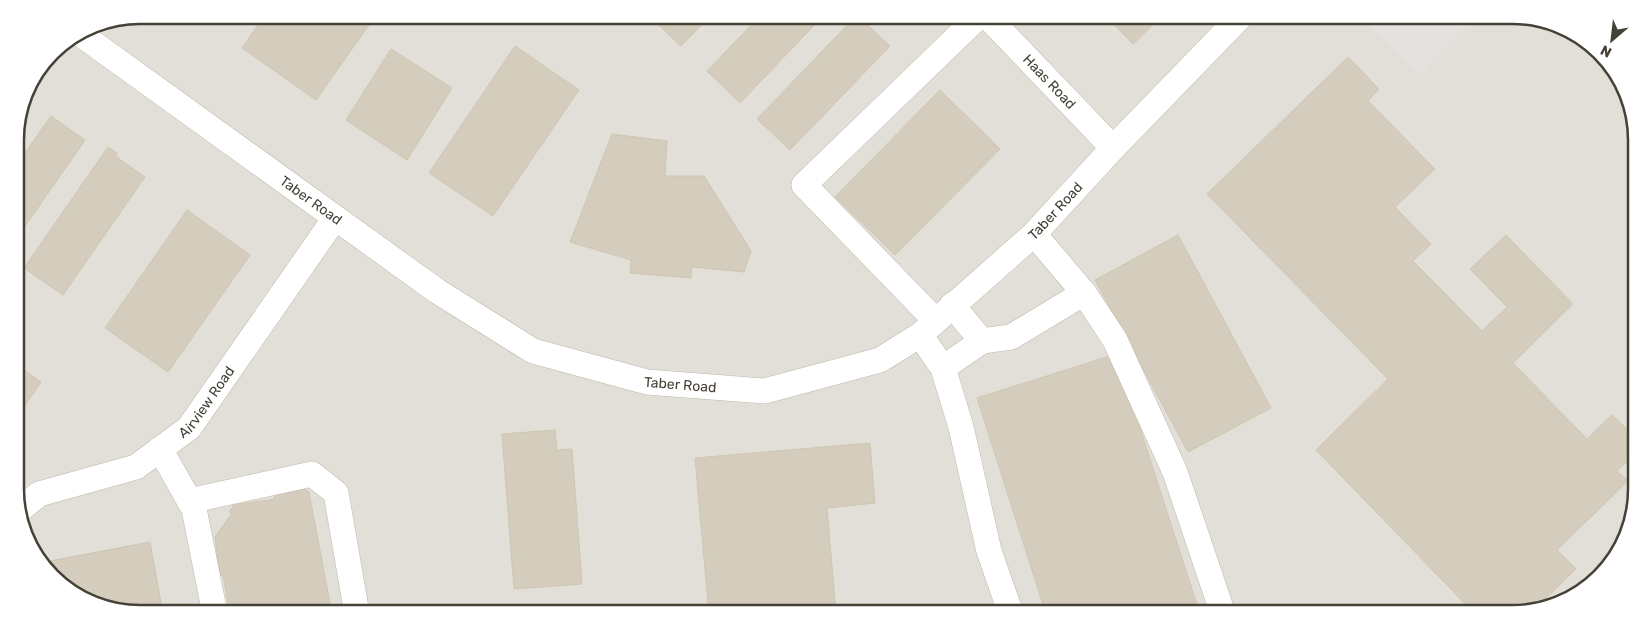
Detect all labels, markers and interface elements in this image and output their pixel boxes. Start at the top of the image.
north arrow [1587,15,1637,65]
text: N [1598,41,1615,61]
street label: Haas Road [1019,51,1079,113]
street label: Taber Road [276,173,345,229]
street label: Taber Road [1025,179,1086,244]
street label: Airview Road [175,363,238,442]
street label: Taber Road [643,374,717,396]

